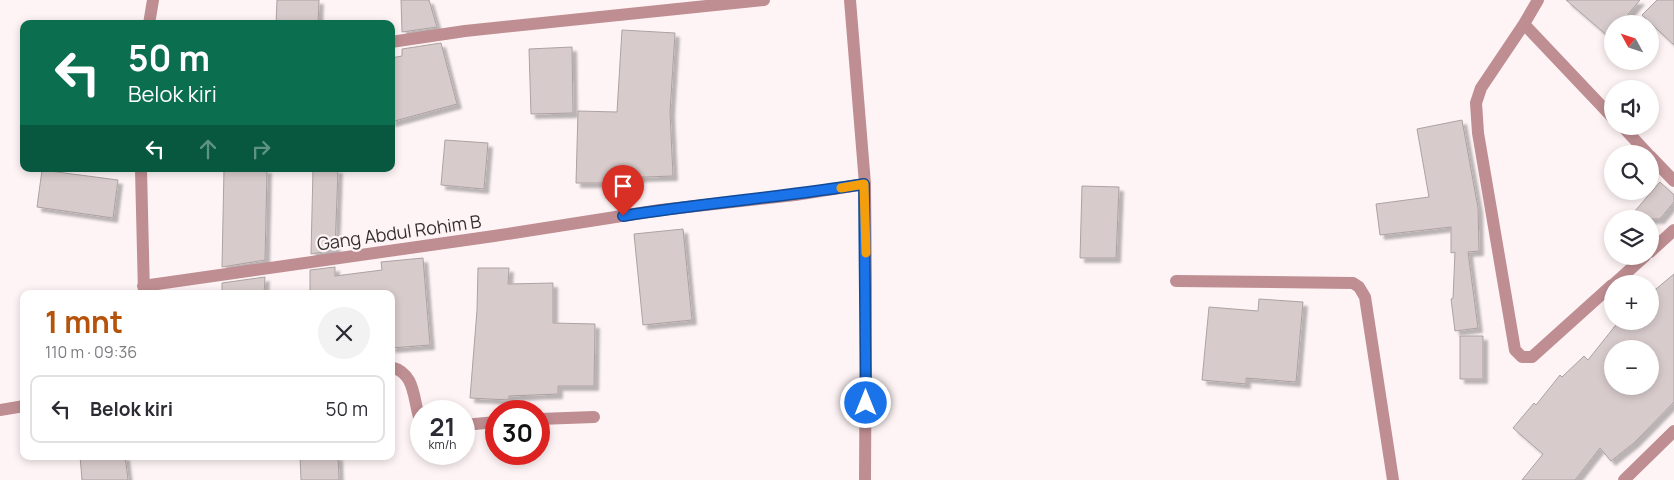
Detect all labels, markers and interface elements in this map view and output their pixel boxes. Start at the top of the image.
north arrow [1604,15,1659,70]
map controls [1604,15,1659,395]
text: 50 m [128,34,210,82]
icon: left [45,40,110,105]
text: Belok kiri [128,79,217,109]
button: sound [1604,80,1659,135]
icon: left [141,135,169,163]
icon: ahead [194,135,222,163]
icon: right [247,135,275,163]
button: search [1604,145,1659,200]
pin [602,165,644,216]
icon: arrive [609,172,637,200]
street label: Gang Abdul Rohim B [315,209,483,255]
button: layers [1604,210,1659,265]
button: + [1604,275,1659,330]
text: 1 mnt [45,301,123,342]
button: close [318,307,370,359]
button: − [1604,340,1659,395]
text: 110 m · 09:36 [45,341,137,363]
position arrow [839,376,891,428]
icon: left [47,395,75,423]
text: Belok kiri [90,396,173,422]
text: 50 m [326,396,368,422]
speed limit sign: 30 [485,400,550,465]
text: 21 [430,409,455,444]
text: km/h [429,436,456,453]

